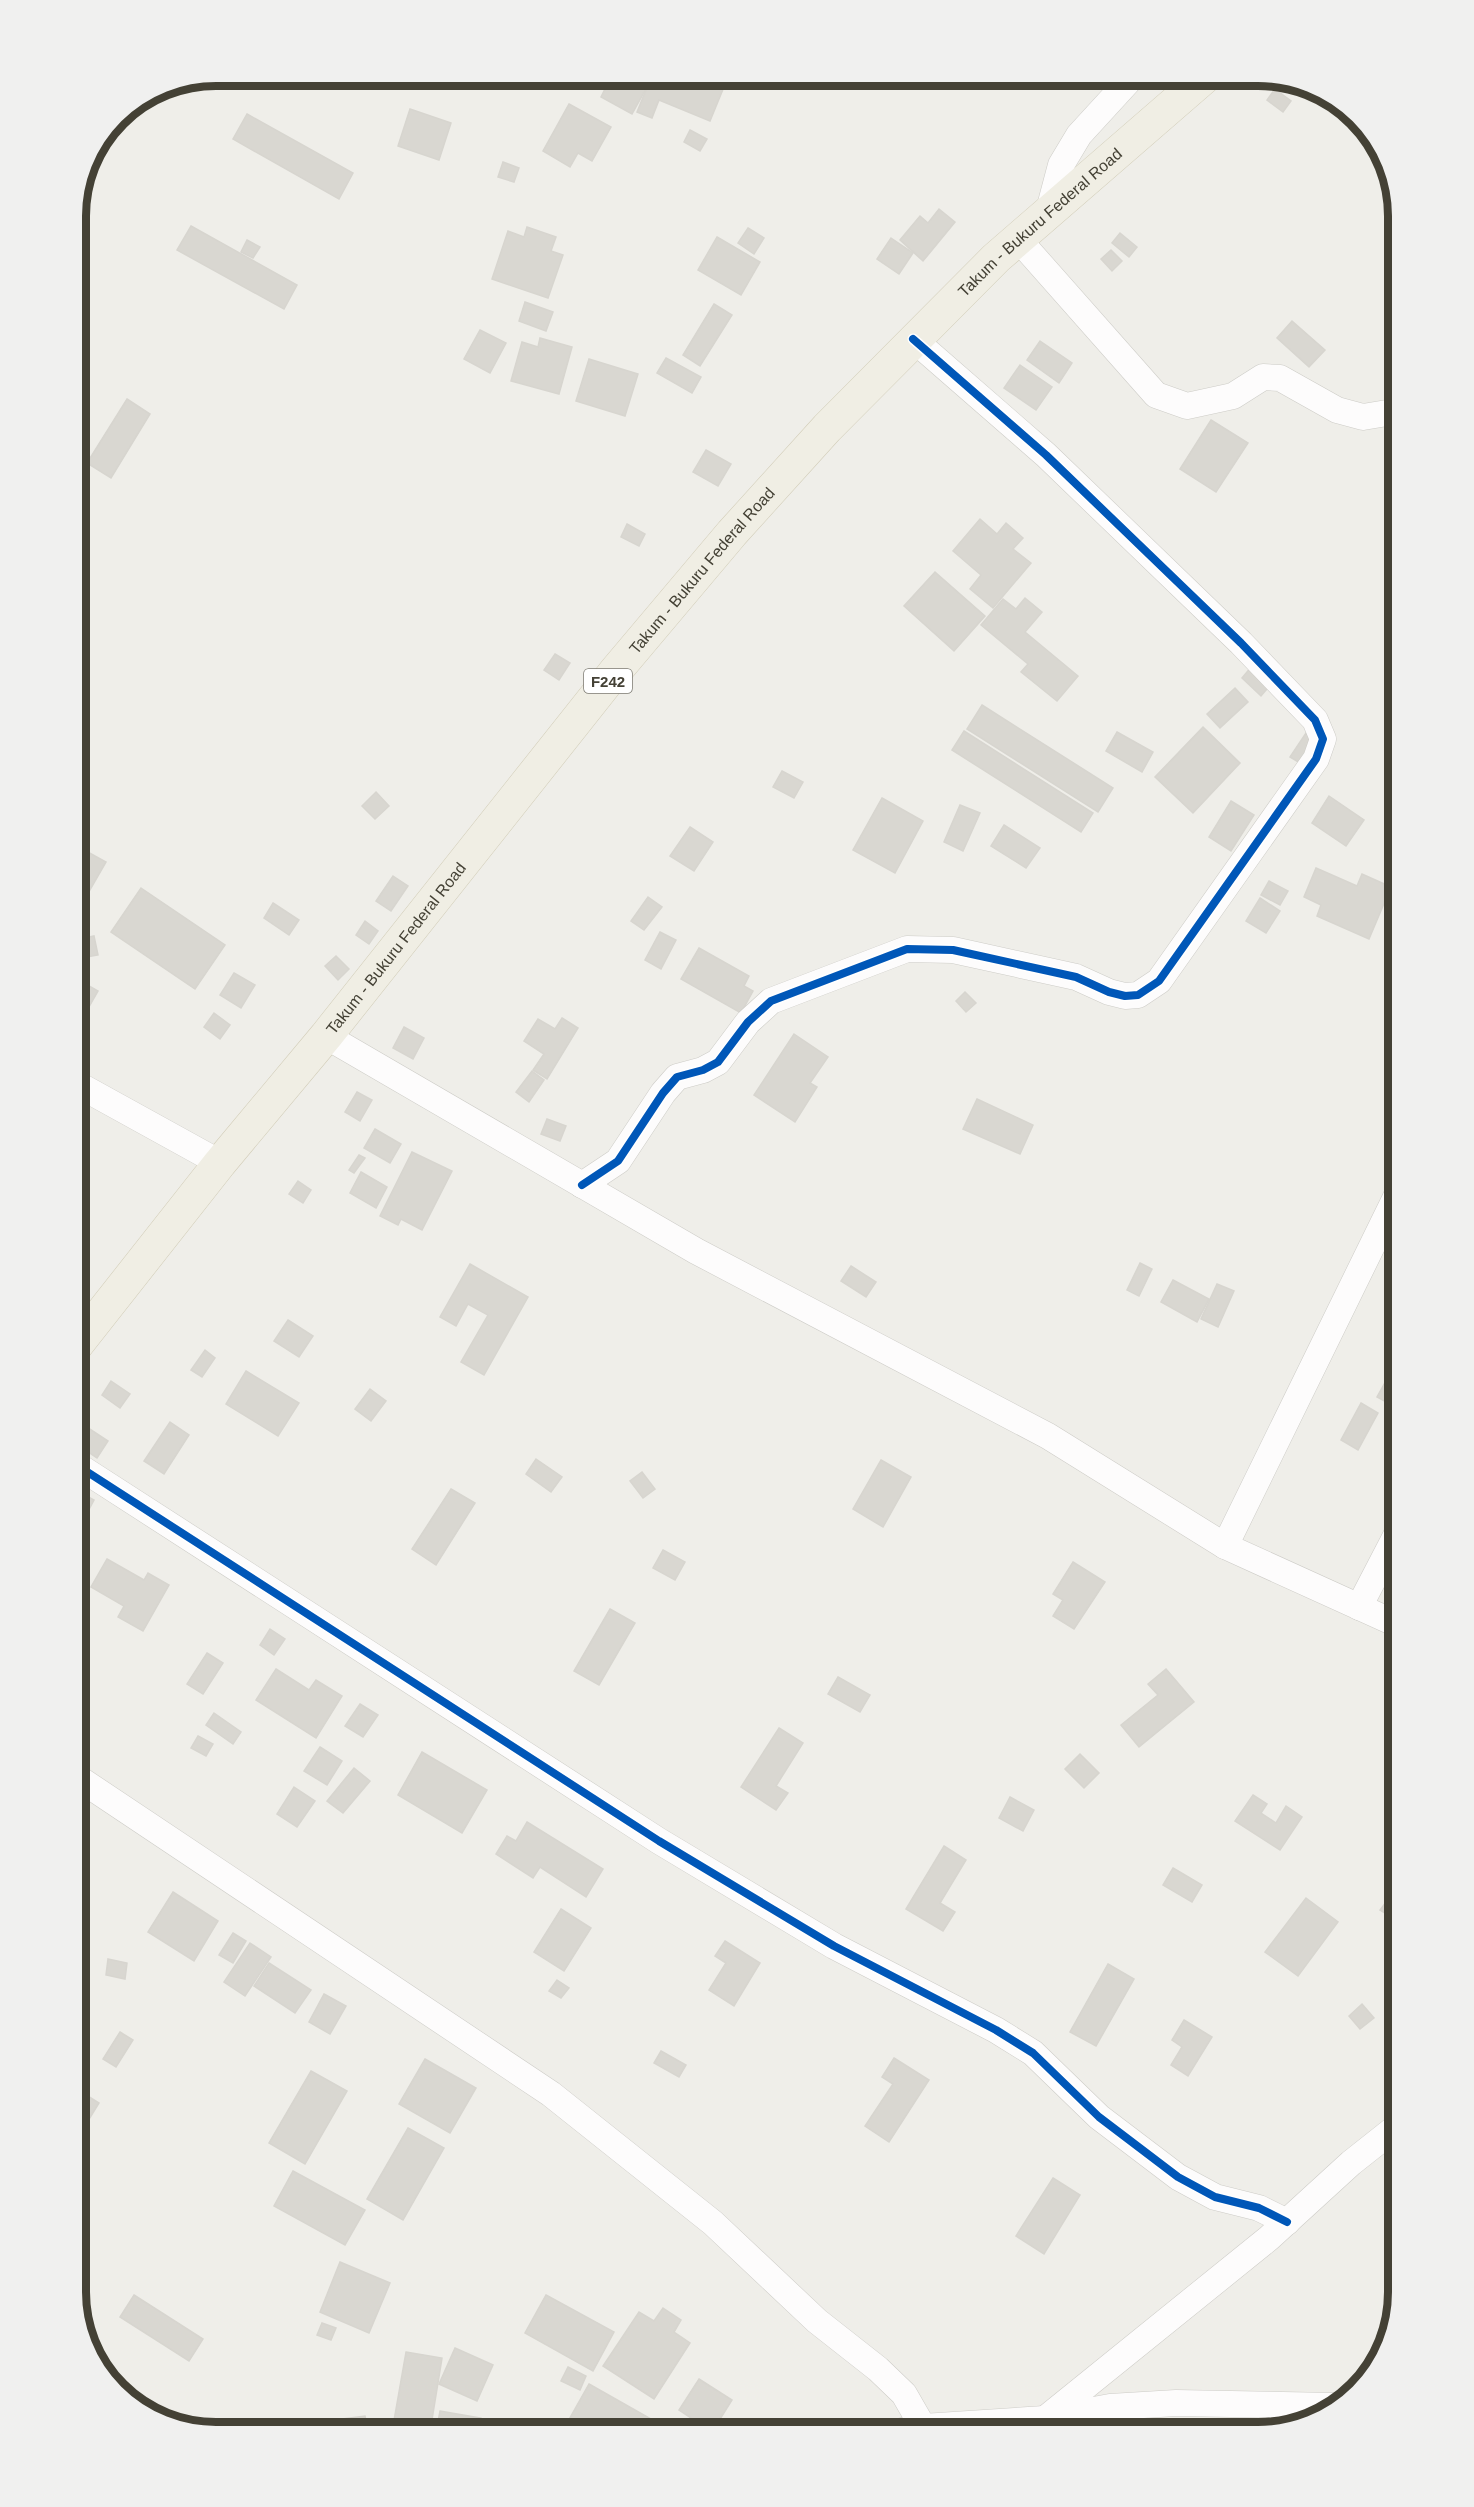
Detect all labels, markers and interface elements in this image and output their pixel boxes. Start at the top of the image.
street label: Takum - Bukuru Federal Road [955,145,1125,300]
street label: Takum - Bukuru Federal Road [626,484,778,657]
road number: F242 [584,669,632,693]
street label: Takum - Bukuru Federal Road [323,859,469,1037]

